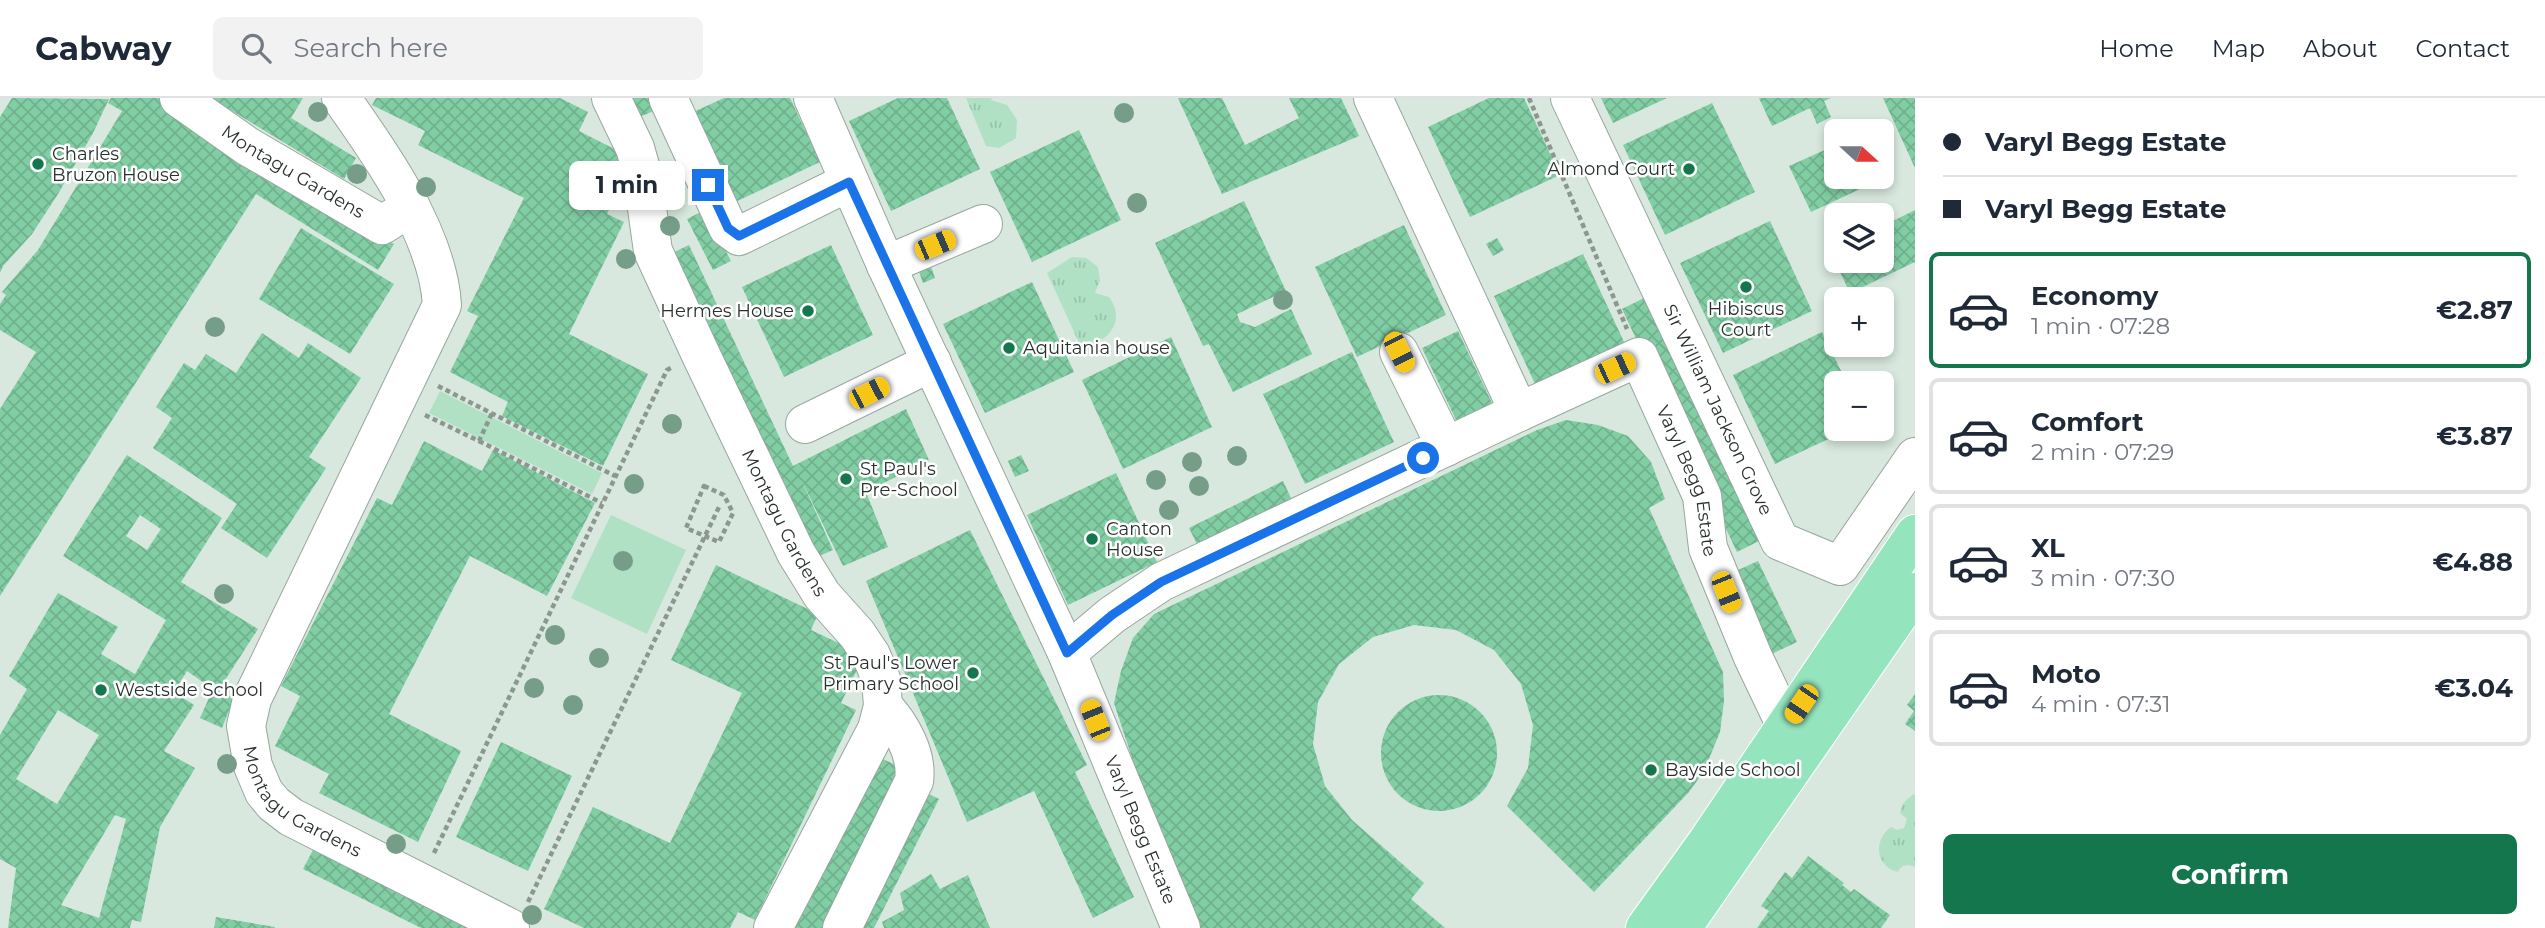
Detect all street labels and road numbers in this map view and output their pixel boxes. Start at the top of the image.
street label: Montagu Gardens [217,120,369,223]
street label: Sir William Jackson Grove [1658,301,1777,519]
street label: Varyl Begg Estate [1652,402,1721,560]
street label: Montagu Gardens [737,446,831,601]
street label: Montagu Gardens [239,744,365,862]
street label: Varyl Begg Estate [1100,753,1181,908]

